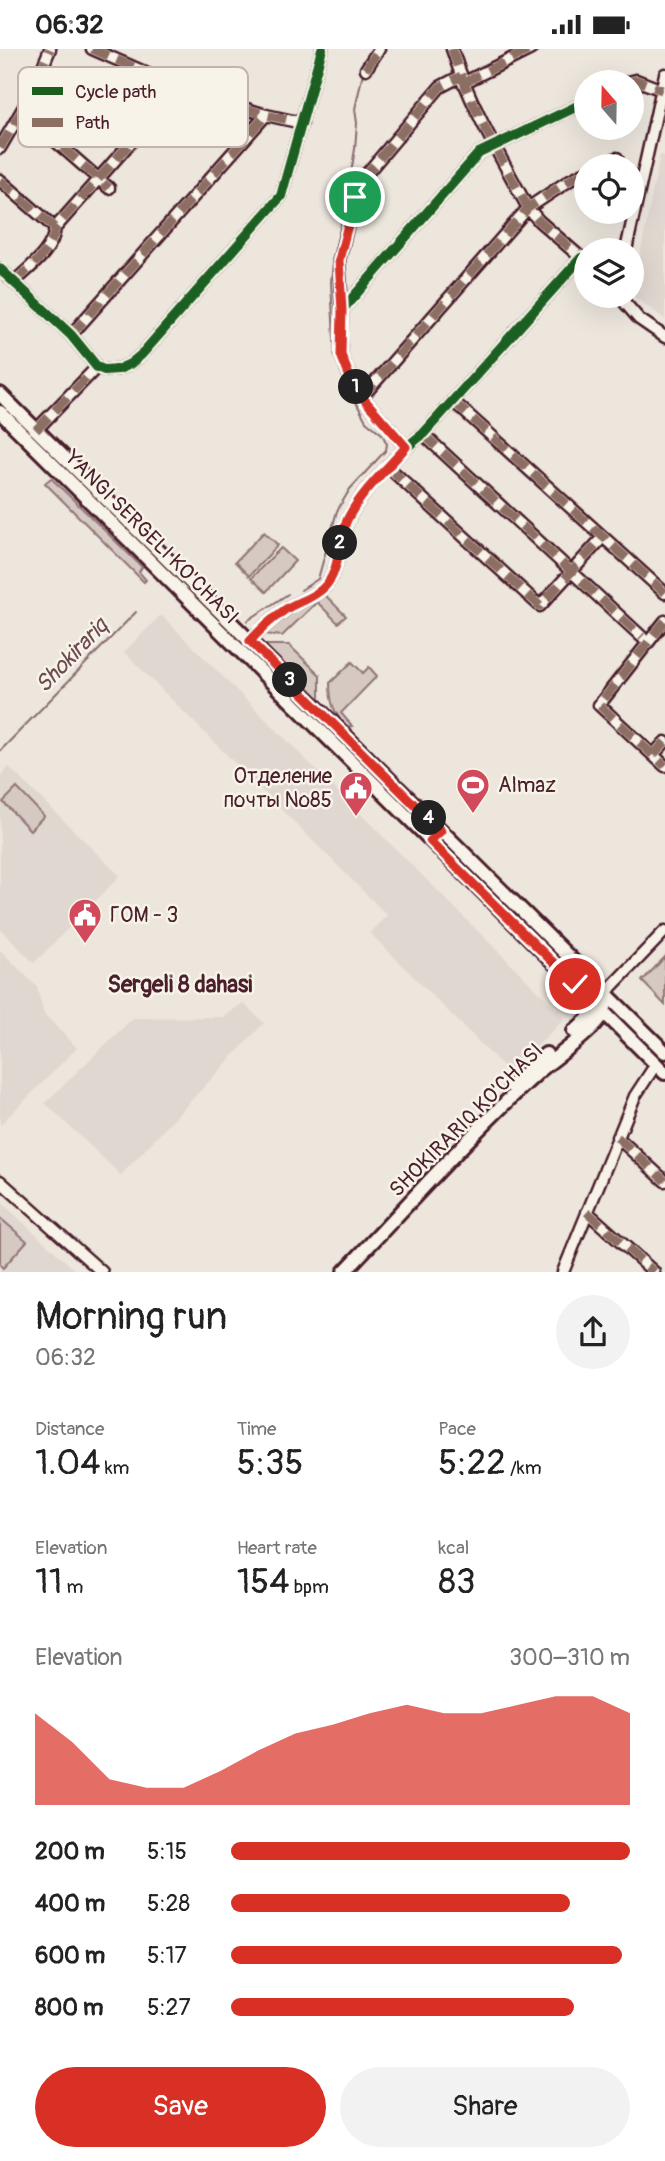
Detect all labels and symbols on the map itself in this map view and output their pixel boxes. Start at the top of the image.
legend [18,67,248,147]
north arrow [574,70,644,140]
text: Cycle path [75,80,156,104]
text: Path [75,111,110,135]
pin [325,167,385,227]
pin: 1 [338,369,374,405]
street label: YANGI SERGELI KO'CHASI [58,444,244,630]
pin: 2 [322,525,358,561]
water label: Shokirariq [29,611,115,699]
pin: 3 [272,663,308,697]
place label: Отделение почты №85 [223,763,333,814]
sports icon: Almaz [454,766,492,815]
public building icon: Отделение почты №85 [337,769,375,818]
place label: Almaz [498,772,556,799]
pin: 4 [412,801,446,835]
public building icon: ГОМ - 3 [66,896,104,945]
place label: ГОМ - 3 [110,902,178,929]
pin [545,954,605,1014]
district label: Sergeli 8 dahasi [108,970,252,999]
street label: SHOKIRARIQ KO'CHASI [384,1038,549,1203]

